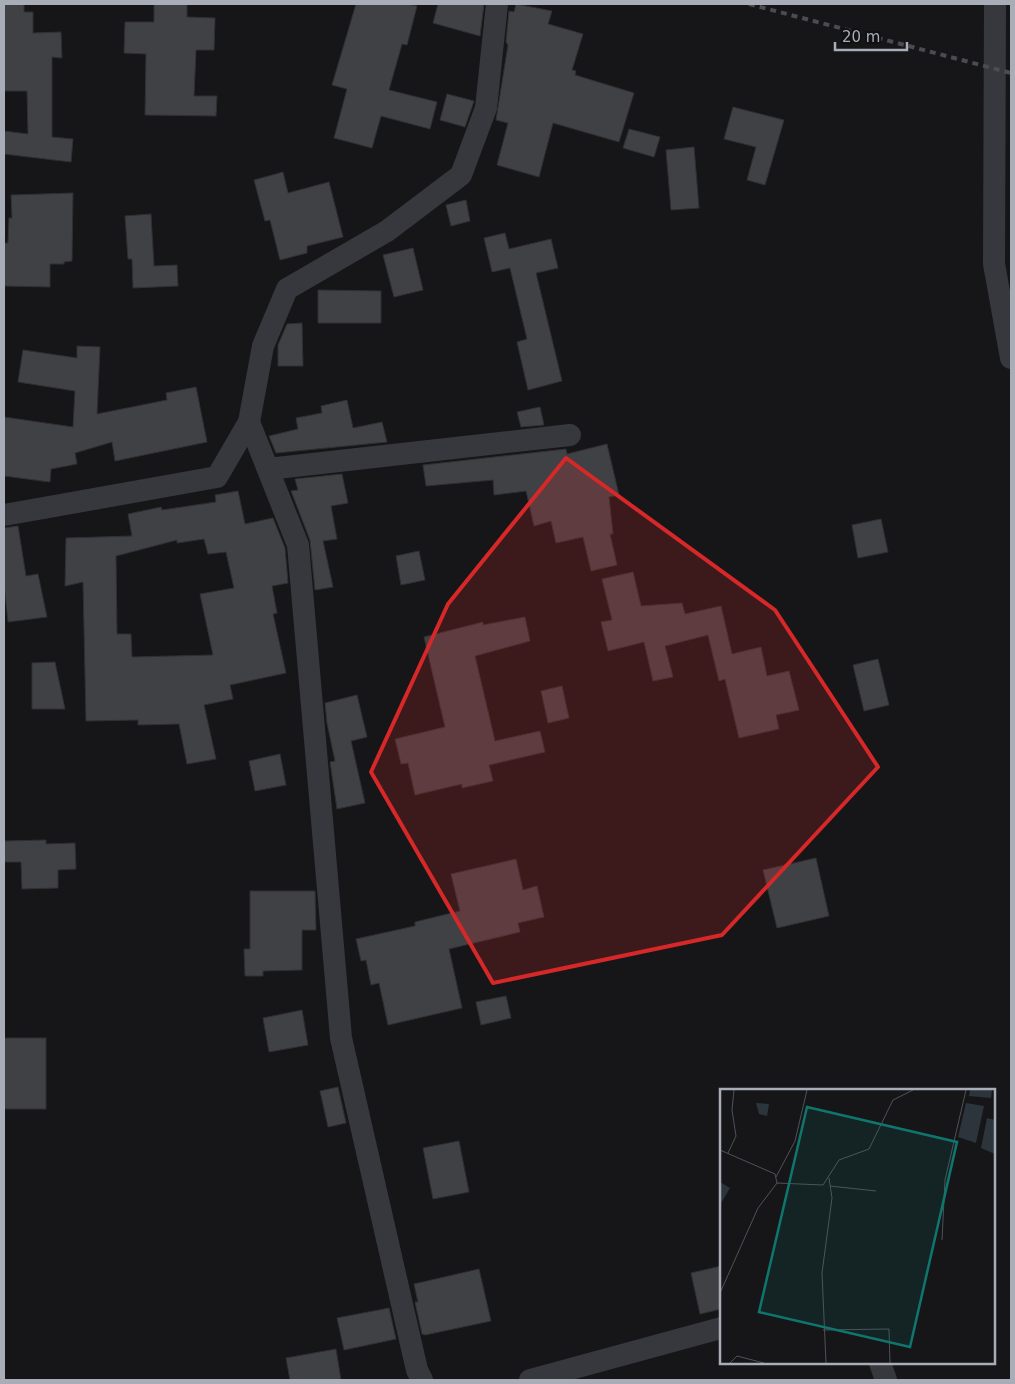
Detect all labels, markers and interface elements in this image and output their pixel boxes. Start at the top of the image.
scale bar [835,20,908,52]
text: 20 m [842,28,880,46]
inset map [720,1089,995,1364]

